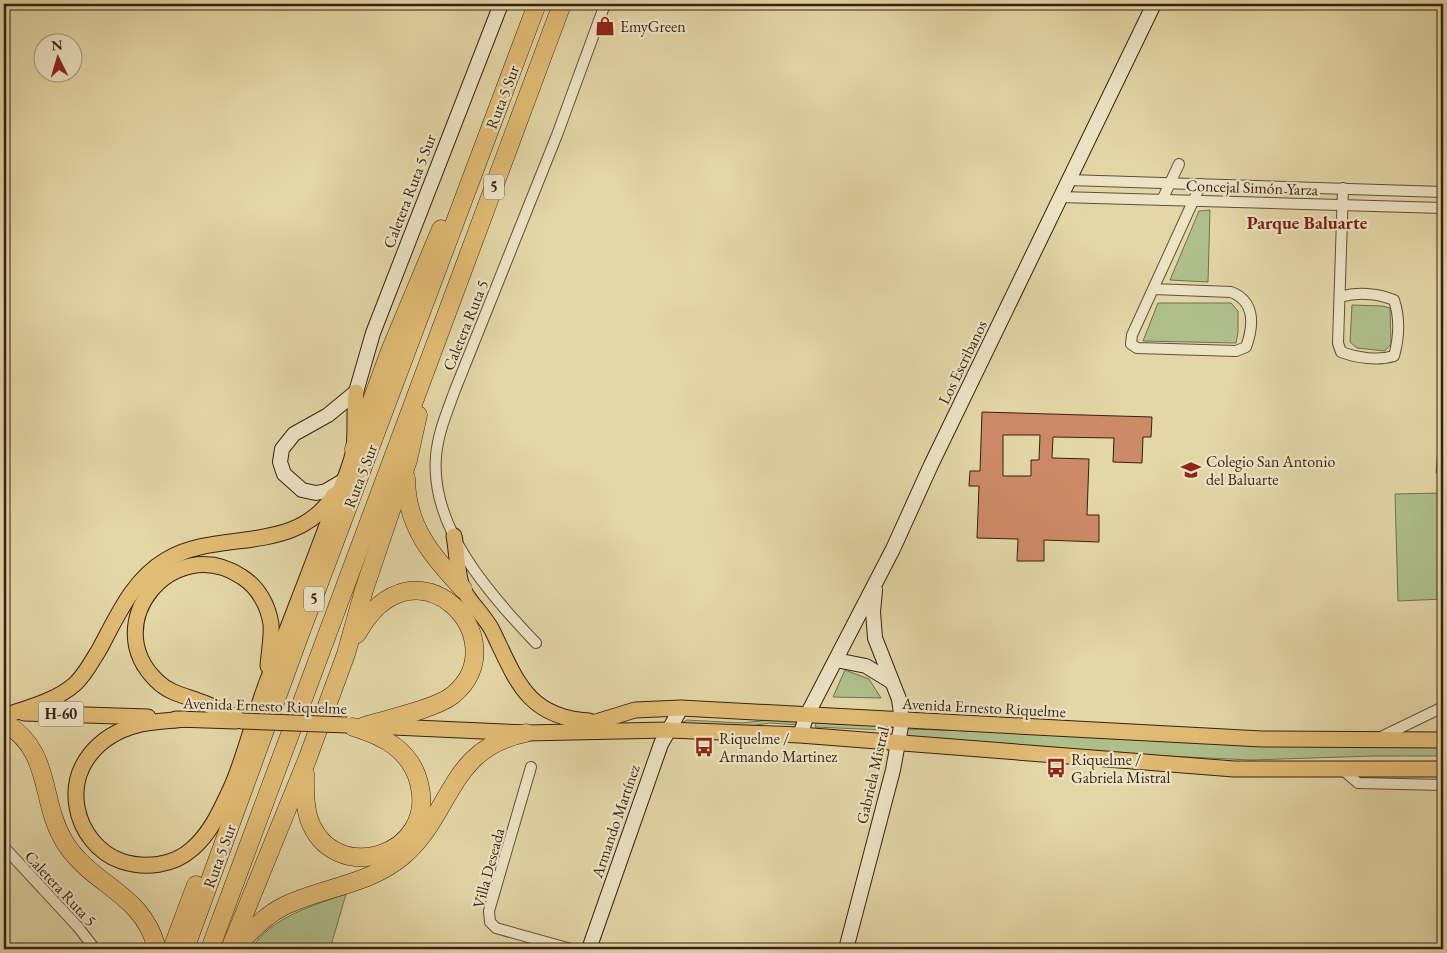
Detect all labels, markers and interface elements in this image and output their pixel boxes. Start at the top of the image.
shop icon: EmyGreen [594,15,616,37]
place label: EmyGreen [620,16,686,37]
north arrow [32,32,82,82]
text: N [50,36,64,55]
street label: Ruta 5 Sur [481,62,524,132]
street label: Caletera Ruta 5 Sur [378,131,441,251]
road number: 5 [484,174,504,200]
street label: Concejal Simón Yarza [1185,175,1319,200]
district label: Parque Baluarte [1247,211,1368,234]
street label: Caletera Ruta 5 [438,277,493,374]
street label: Los Escribanos [933,317,992,408]
street label: Ruta 5 Sur [339,441,382,511]
place label: Colegio San Antonio del Baluarte [1206,451,1335,490]
school or university icon: Colegio San Antonio del Baluarte [1180,459,1202,481]
road number: 5 [304,586,324,612]
street label: Avenida Ernesto Riquelme [182,692,347,719]
street label: Avenida Ernesto Riquelme [900,693,1066,722]
road number: H-60 [38,702,84,726]
street label: Gabriela Mistral [851,724,894,826]
place label: Riquelme / Armando Martinez [718,728,837,767]
bus stop icon: Riquelme / Armando Martinez [693,736,715,758]
place label: Riquelme / Gabriela Mistral [1071,749,1170,788]
bus stop icon: Riquelme / Gabriela Mistral [1045,757,1067,779]
street label: Armando Martínez [586,762,645,882]
street label: Ruta 5 Sur [198,821,241,891]
street label: Villa Deseada [468,825,509,911]
street label: Caletera Ruta 5 [20,846,101,931]

